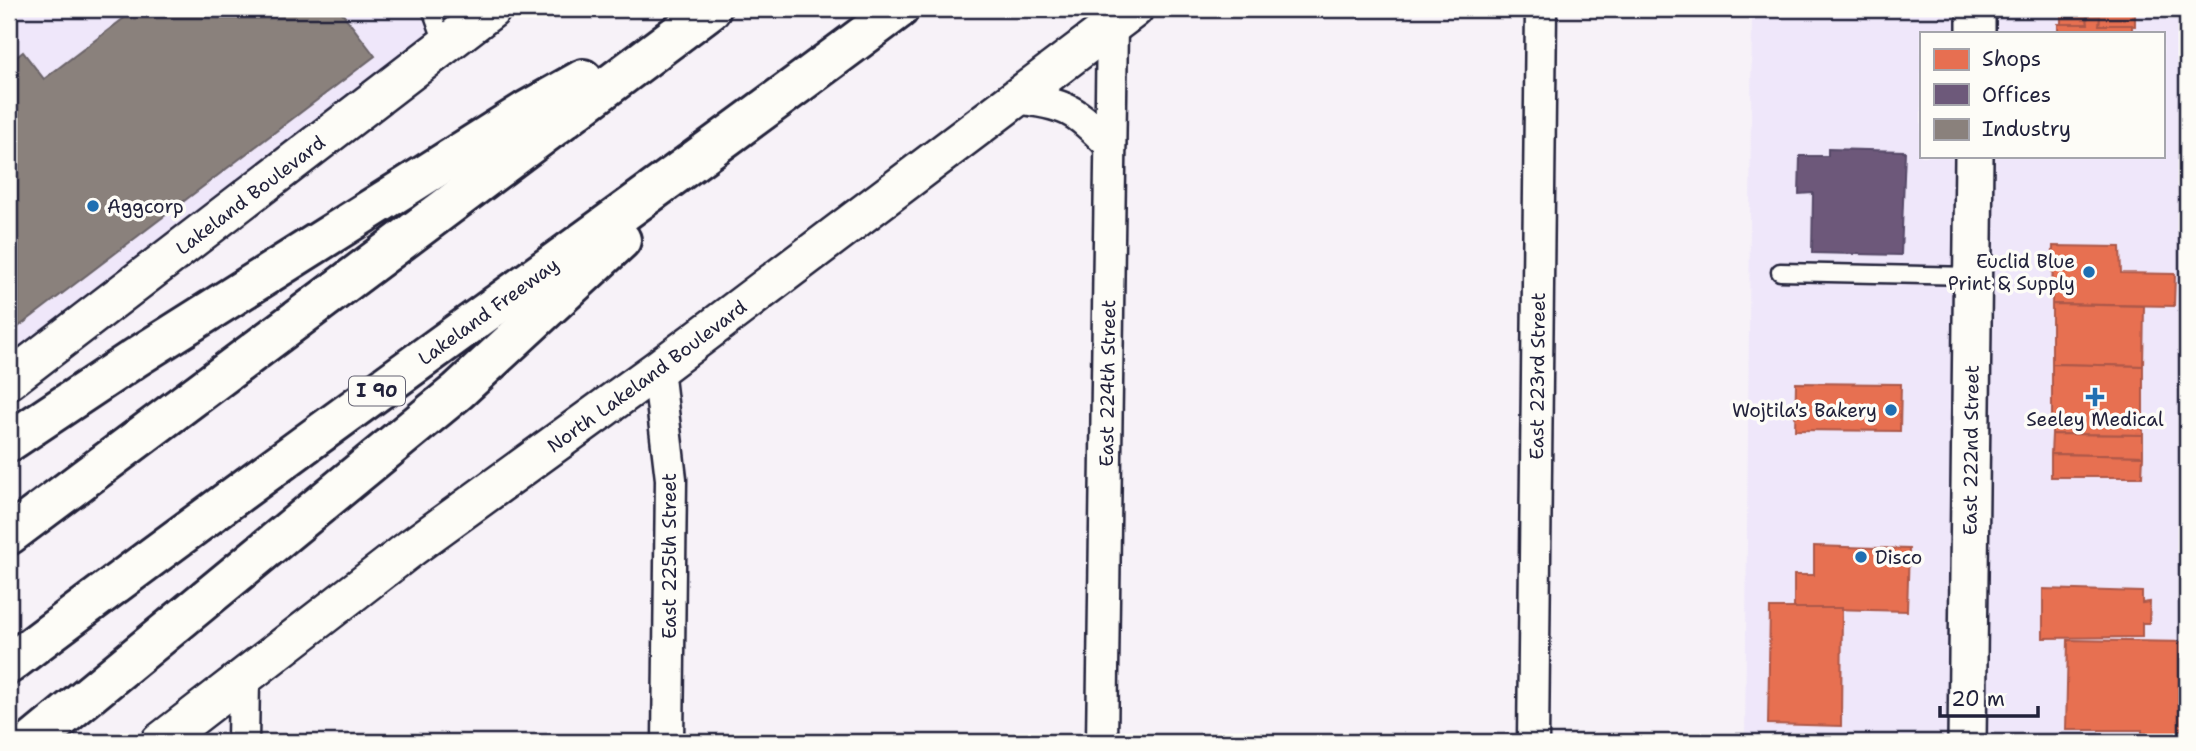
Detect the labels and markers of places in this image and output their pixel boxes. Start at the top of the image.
place label: Aggcorp [107,194,184,219]
marker: Aggcorp [85,198,101,214]
place label: Euclid Blue Print & Supply [1948,249,2075,296]
marker: Euclid Blue Print & Supply [2081,264,2097,280]
marker: Seeley Medical [2087,389,2103,405]
place label: Wojtila's Bakery [1732,398,1877,423]
marker: Wojtila's Bakery [1883,402,1899,418]
place label: Seeley Medical [2026,407,2164,432]
place label: Disco [1875,545,1922,570]
marker: Disco [1853,549,1869,565]

